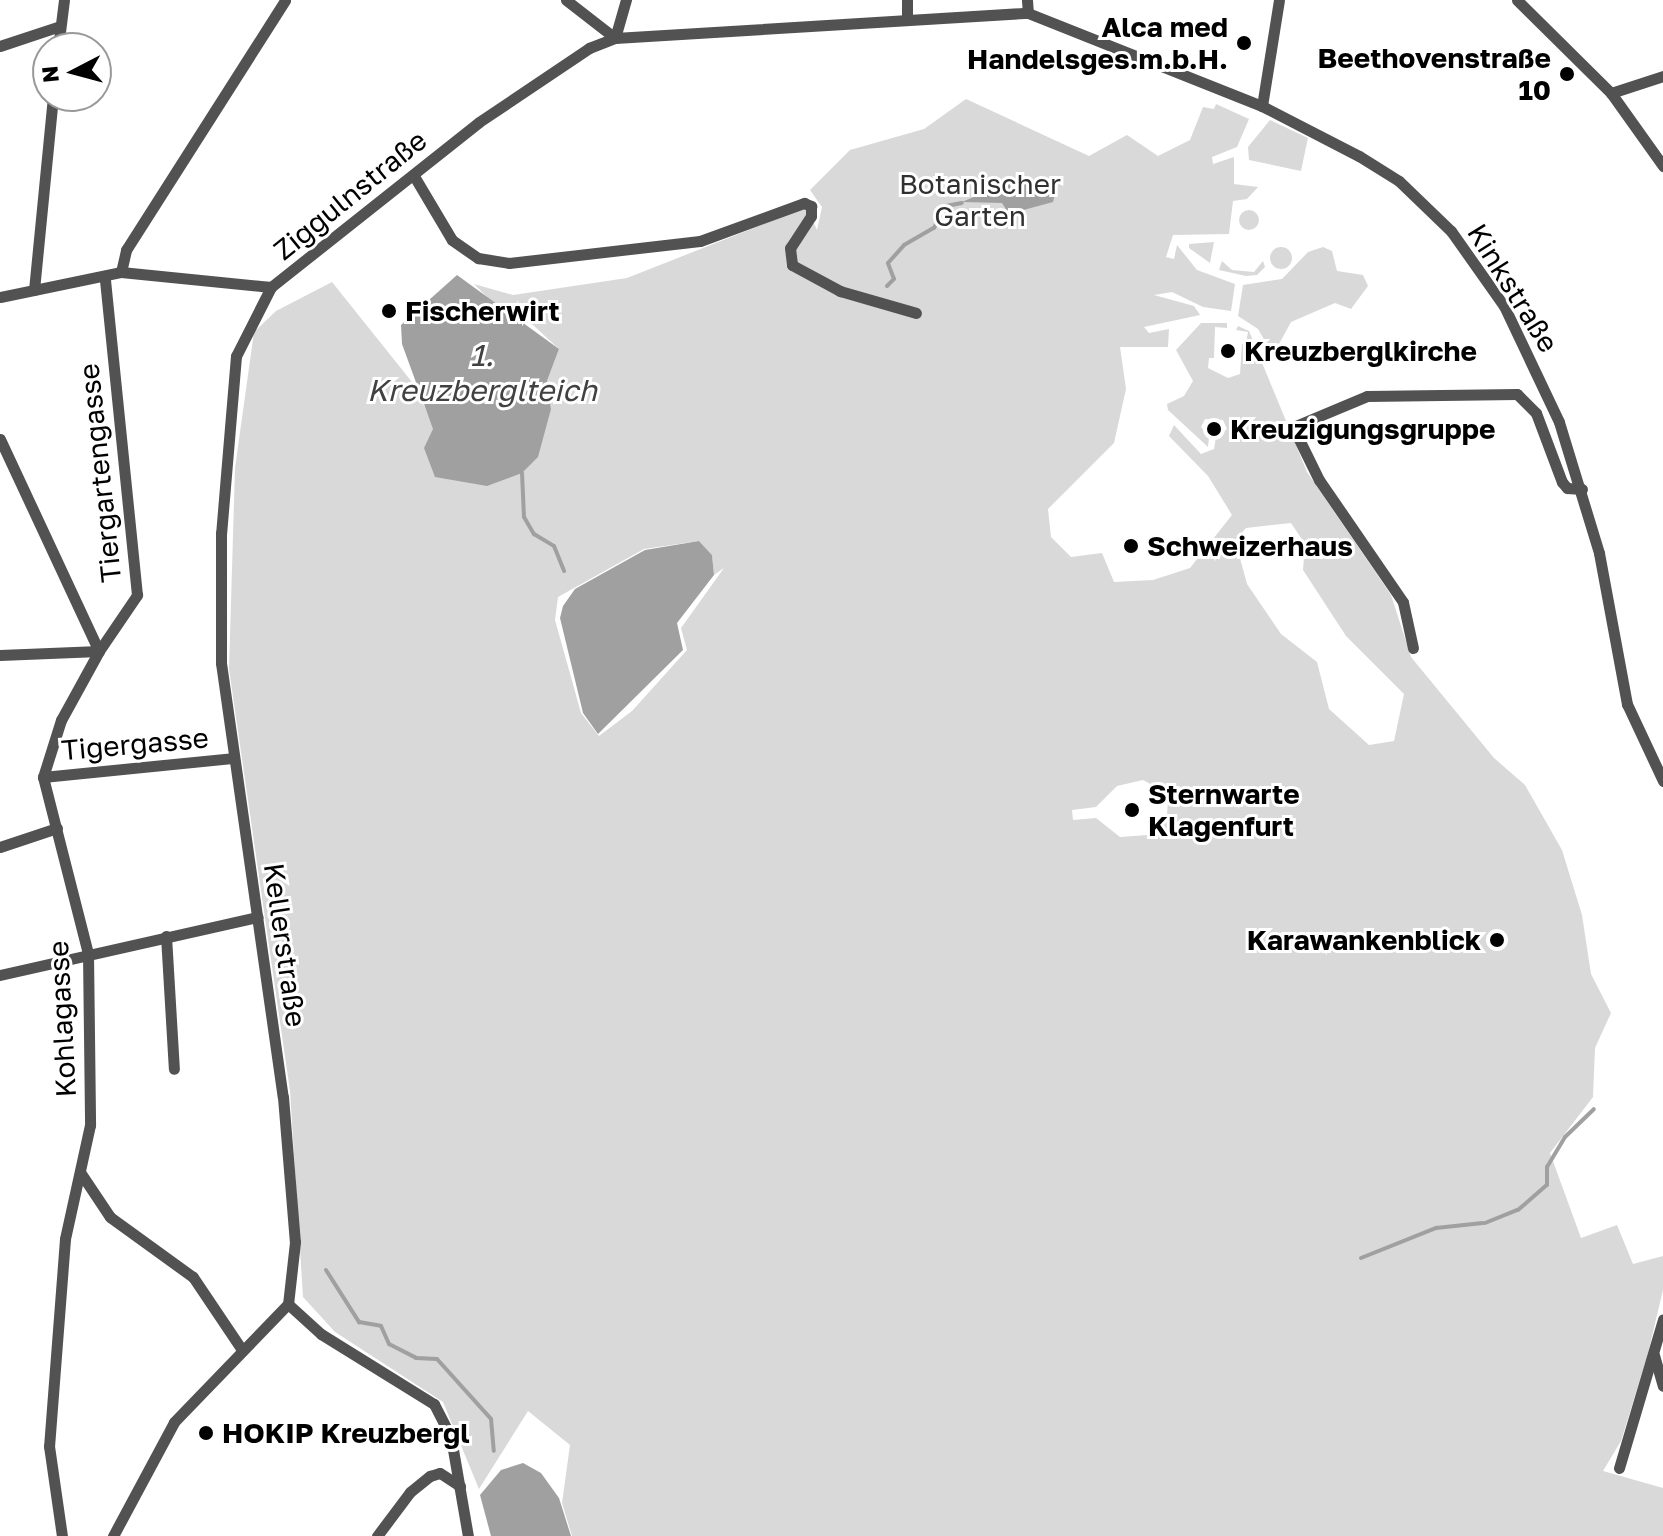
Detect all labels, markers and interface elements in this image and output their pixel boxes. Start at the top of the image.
place label: Alca med Handelsges.m.b.H. [967,10,1228,76]
north arrow [32,32,112,112]
marker: Alca med Handelsges.m.b.H. [1235,34,1253,52]
place label: Beethovenstraße 10 [1318,41,1551,107]
text: N [35,65,64,84]
marker: Beethovenstraße 10 [1558,65,1576,83]
street label: Ziggulnstraße [267,123,433,267]
park label: Botanischer Garten [899,167,1061,233]
street label: Kinkstraße [1460,218,1566,358]
place label: Fischerwirt [405,294,560,328]
marker: Fischerwirt [380,302,398,320]
place label: Kreuzberglkirche [1244,334,1477,368]
water label: 1. Kreuzberglteich [367,337,597,408]
marker: Kreuzberglkirche [1219,342,1237,360]
street label: Tiergartengasse [72,362,128,584]
place label: Kreuzigungsgruppe [1230,412,1495,446]
marker: Kreuzigungsgruppe [1205,420,1223,438]
place label: Schweizerhaus [1147,529,1353,563]
marker: Schweizerhaus [1122,537,1140,555]
street label: Tigergasse [60,721,210,767]
place label: Sternwarte Klagenfurt [1148,777,1300,843]
marker: Sternwarte Klagenfurt [1123,801,1141,819]
street label: Kellerstraße [257,861,313,1029]
place label: Karawankenblick [1247,923,1481,957]
marker: Karawankenblick [1488,931,1506,949]
street label: Kohlagasse [41,940,83,1098]
place label: HOKIP Kreuzbergl [222,1416,470,1450]
marker: HOKIP Kreuzbergl [197,1424,215,1442]

